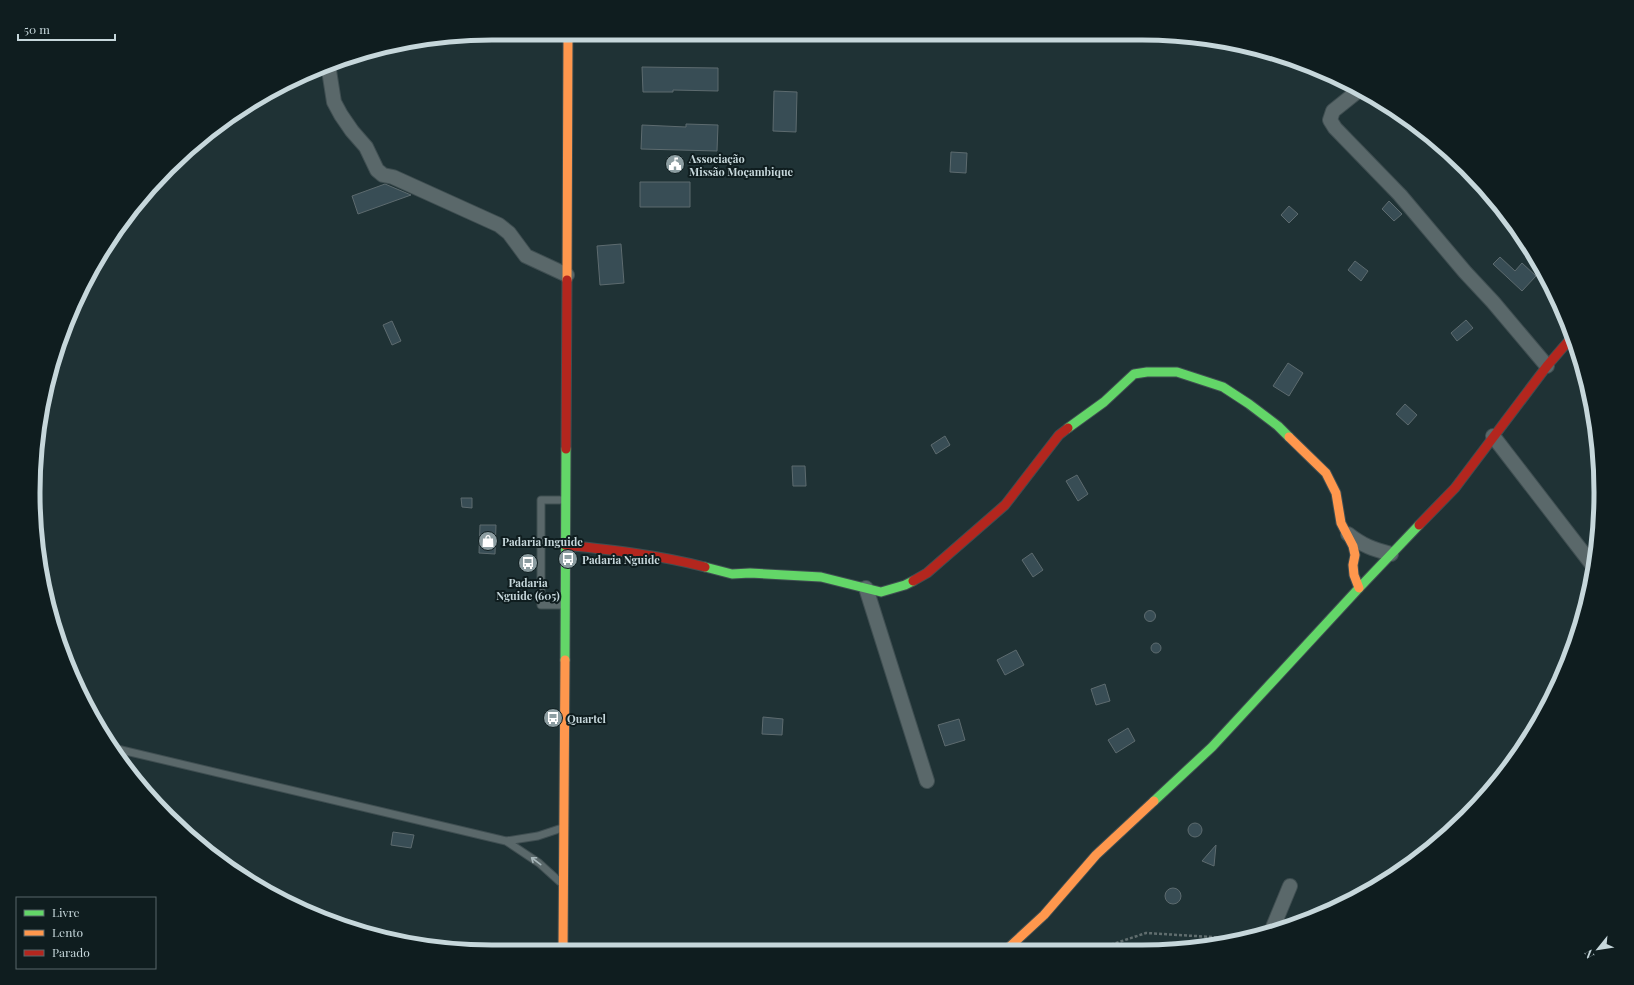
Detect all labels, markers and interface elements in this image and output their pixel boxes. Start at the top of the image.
scale bar [18,16,115,42]
text: 50 m [24,21,50,37]
place label: Associação Missão Moçambique [688,151,794,179]
public building icon: Associação Missão Moçambique [664,153,686,175]
shop icon: Padaria Inguide [477,530,499,552]
place label: Padaria Inguide [502,534,583,549]
bus stop icon: Padaria Nguide [557,548,579,570]
bus stop icon: Padaria Nguide (605) [517,552,539,574]
place label: Padaria Nguide [582,552,660,567]
place label: Padaria Nguide (605) [496,575,560,603]
bus stop icon: Quartel [542,707,564,729]
place label: Quartel [567,711,607,726]
one-way arrow [531,857,542,865]
legend [16,897,156,969]
text: Livre [52,904,80,920]
text: Lento [52,924,84,940]
north arrow [1578,929,1618,969]
text: Parado [52,944,90,960]
text: N [1580,947,1597,961]

